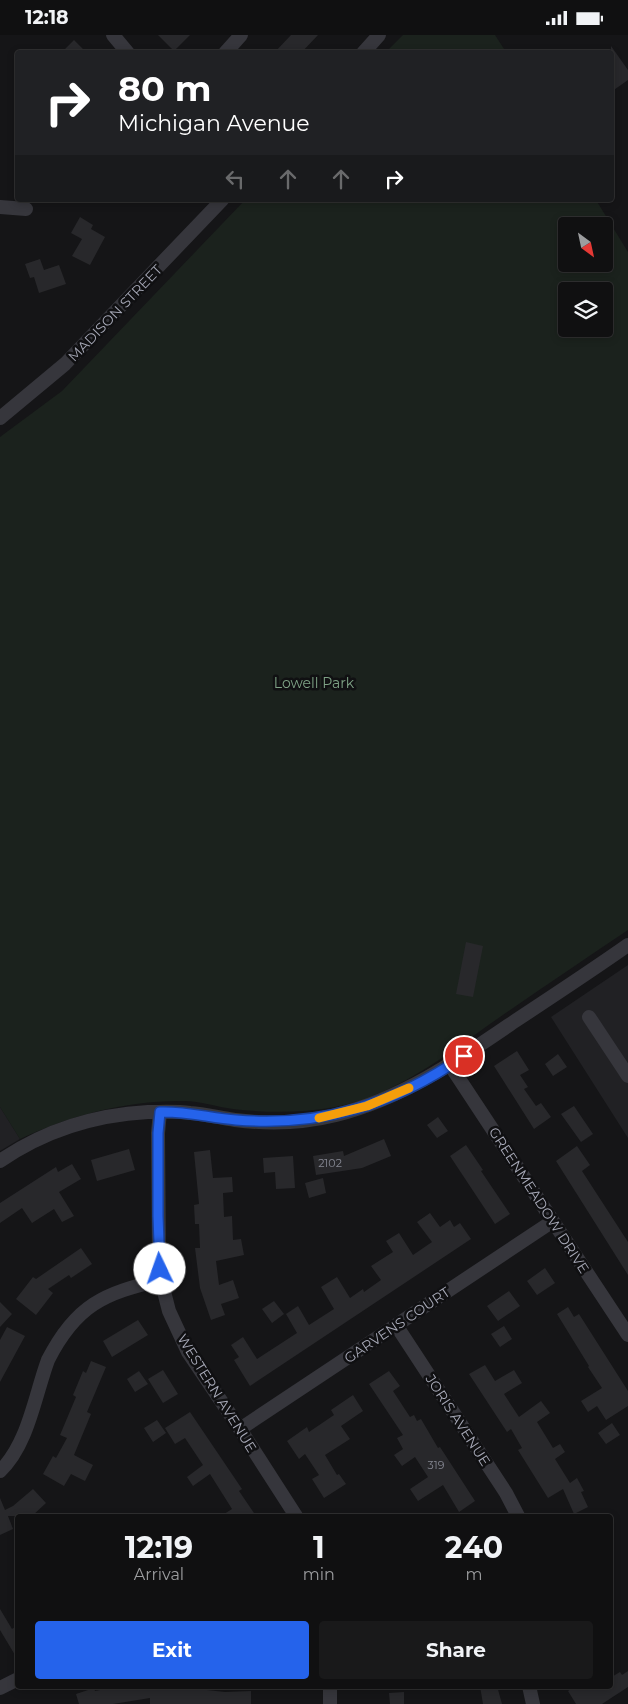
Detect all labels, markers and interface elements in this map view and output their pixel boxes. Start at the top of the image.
text: 12:18 [25,6,69,29]
text: 80 m [118,67,212,110]
icon: right [35,70,100,135]
text: Michigan Avenue [118,110,310,137]
icon: left [221,165,249,193]
icon: ahead [274,165,302,193]
icon: ahead [327,165,355,193]
icon: right [380,165,408,193]
north arrow [558,217,612,273]
map controls [558,217,613,337]
street label: MADISON STREET [64,261,166,365]
button: layers [558,282,613,337]
park label: Lowell Park [274,674,355,692]
pin [443,1035,485,1077]
icon: arrive [450,1042,478,1070]
street label: GREENMEADOW DRIVE [485,1124,593,1276]
house number: 2102 [318,1156,342,1170]
position arrow [133,1242,185,1294]
street label: GARVENS COURT [341,1283,453,1367]
street label: WESTERN AVENUE [173,1331,261,1455]
street label: JORIS AVENUE [421,1370,494,1469]
house number: 319 [428,1458,445,1472]
text: 12:19 [125,1529,193,1566]
text: 1 [313,1529,325,1566]
text: 240 [445,1529,503,1566]
text: Arrival [134,1565,184,1584]
text: min [303,1565,335,1584]
text: m [465,1565,482,1584]
button: Exit [35,1621,309,1679]
button: Share [319,1621,593,1679]

